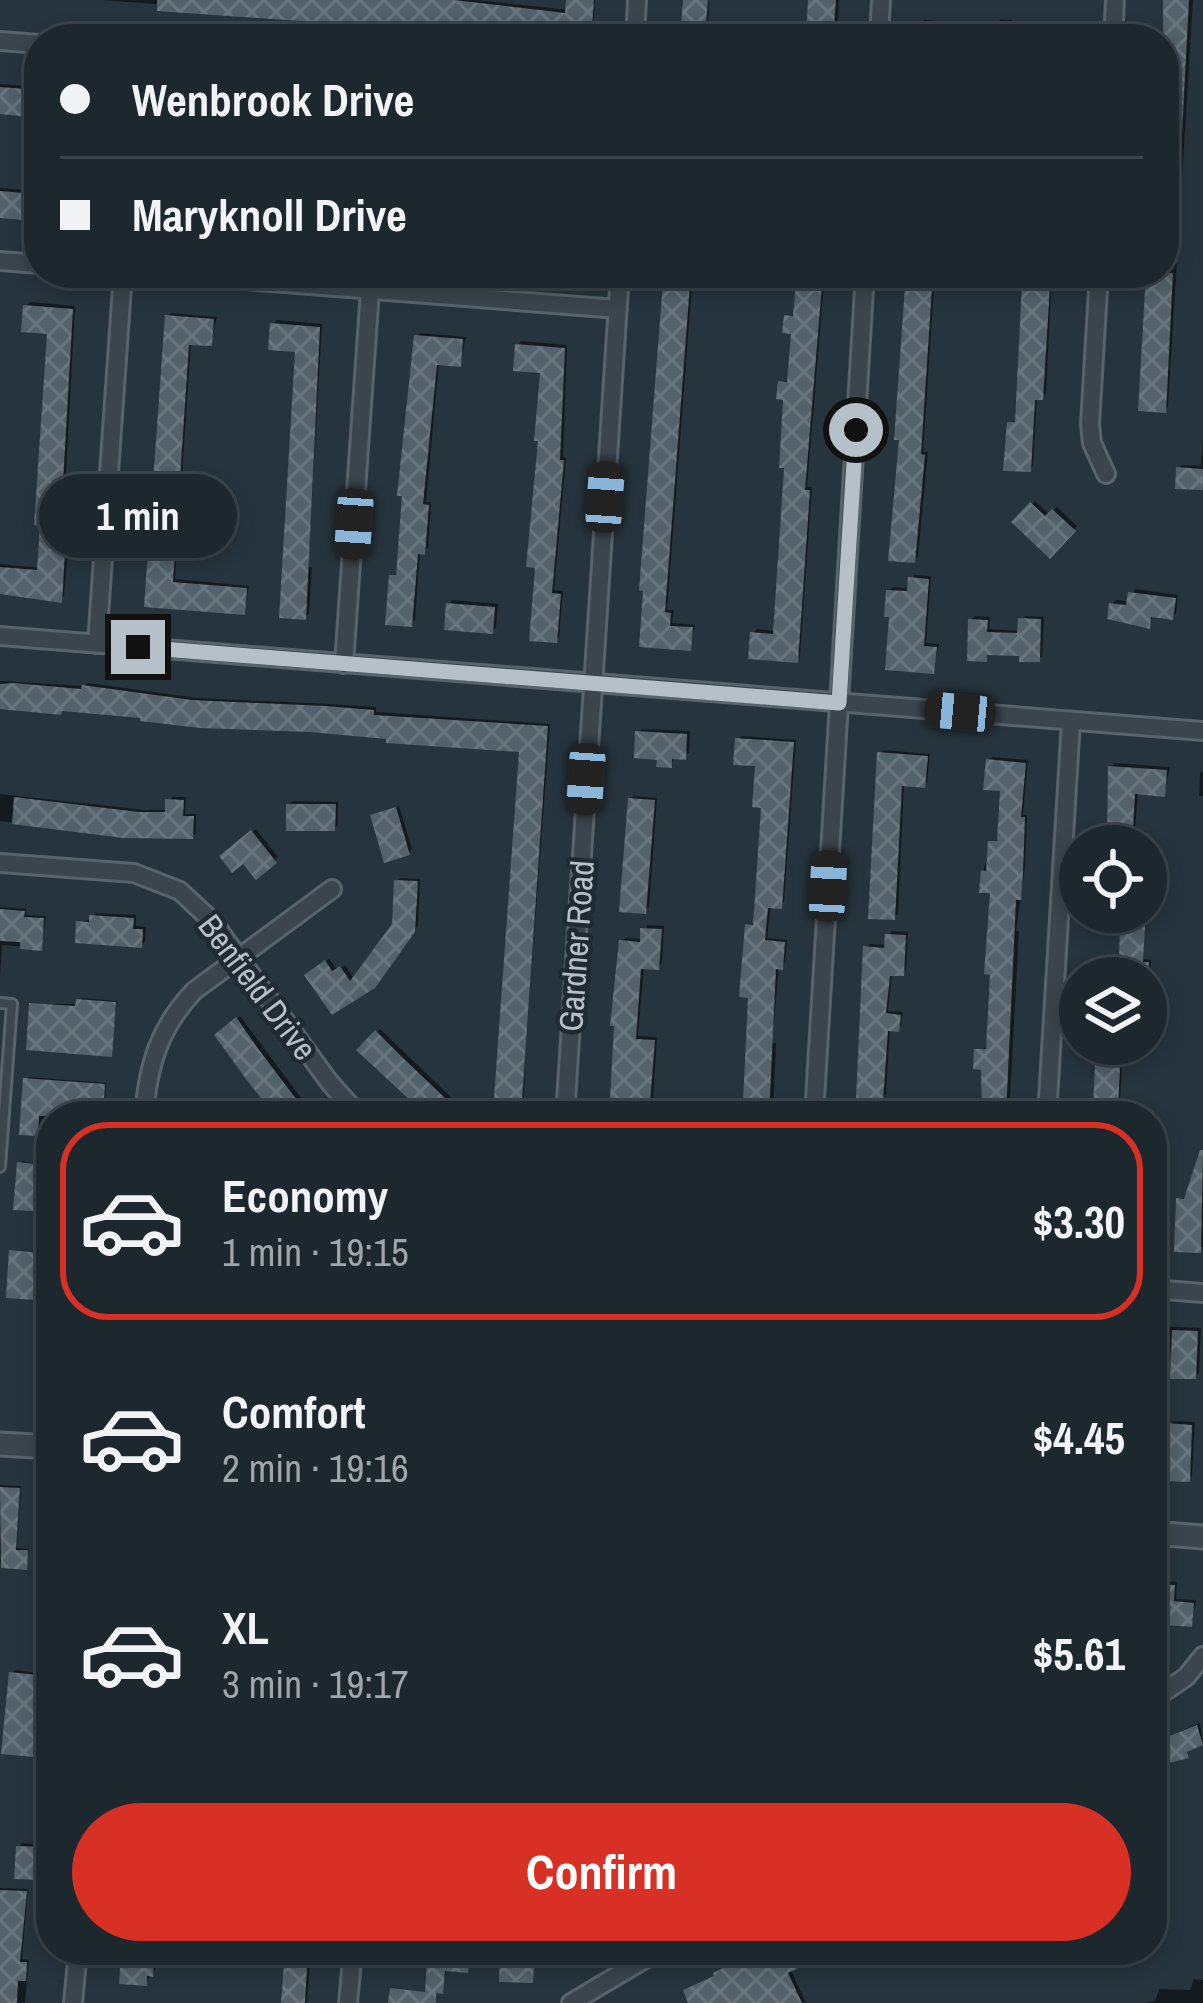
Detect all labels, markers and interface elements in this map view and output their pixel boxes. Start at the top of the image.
text: Wenbrook Drive [132,69,414,130]
text: Maryknoll Drive [132,184,407,245]
route start [829,403,883,457]
car [585,460,625,534]
callout: 1 min [39,473,237,557]
car [334,487,374,561]
text: 1 min [96,490,180,542]
route end [111,620,165,674]
car [923,691,997,733]
car [566,742,606,816]
map controls [1059,825,1167,1065]
button: locate [1059,825,1167,933]
car [808,849,848,923]
street label: Gardner Road [548,859,604,1033]
street label: Benfield Drive [189,905,327,1069]
button: layers [1059,957,1167,1065]
text: Economy [222,1165,388,1226]
icon: car [78,1167,186,1275]
text: $3.30 [1033,1191,1125,1252]
text: 1 min · 19:15 [222,1226,409,1278]
text: Comfort [222,1381,365,1442]
icon: car [78,1383,186,1491]
text: $4.45 [1033,1407,1125,1468]
text: 2 min · 19:16 [222,1442,409,1494]
text: XL [222,1597,269,1658]
icon: car [78,1599,186,1707]
text: $5.61 [1033,1623,1125,1684]
text: 3 min · 19:17 [222,1658,409,1710]
button: Confirm [72,1803,1131,1941]

